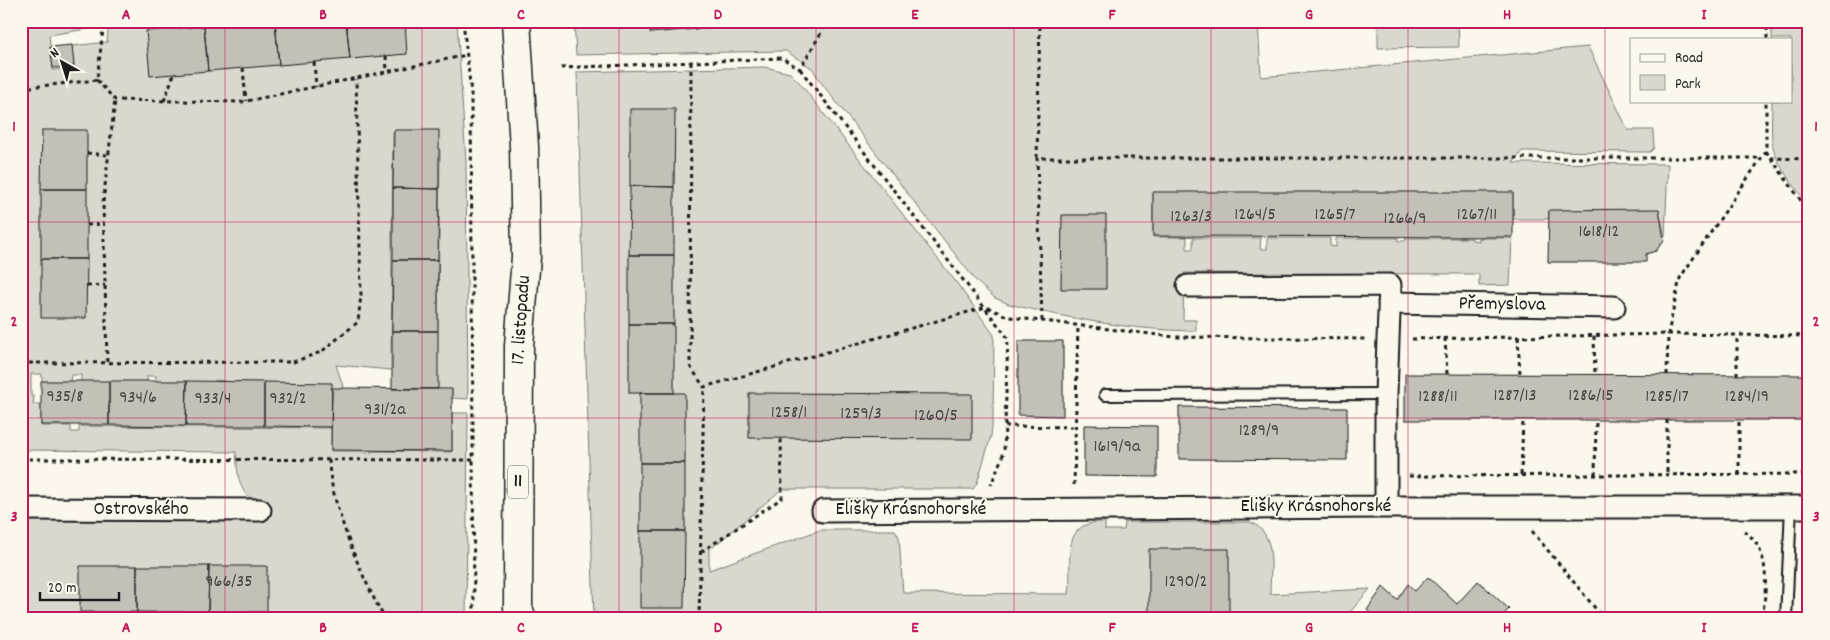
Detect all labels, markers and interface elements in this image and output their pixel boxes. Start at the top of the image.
text: A [122,4,131,27]
text: B [319,4,327,27]
text: C [517,4,525,27]
text: D [714,4,723,27]
text: E [911,4,919,27]
text: F [1108,4,1116,27]
text: G [1305,4,1313,27]
text: H [1503,4,1511,27]
text: I [1702,4,1708,27]
north arrow [38,38,88,88]
legend [1630,38,1792,102]
text: N [46,43,64,63]
text: Road [1675,48,1703,70]
text: Park [1675,74,1701,96]
text: 1 [12,116,16,139]
text: 1 [1814,116,1818,139]
house number: 1264/5 [1234,203,1276,228]
house number: 1265/7 [1315,203,1356,228]
house number: 1267/11 [1457,203,1497,228]
house number: 1263/3 [1170,205,1212,230]
house number: 1266/9 [1384,207,1426,232]
house number: 1618/12 [1579,220,1619,245]
street label: 17. listopadu [505,274,539,366]
street label: Přemyslova [1458,290,1546,320]
text: 2 [11,311,18,334]
text: 2 [1813,311,1820,334]
house number: 1287/13 [1494,384,1536,409]
house number: 1286/15 [1568,384,1614,409]
house number: 935/8 [47,385,83,410]
house number: 1288/11 [1418,385,1458,410]
house number: 1285/17 [1645,385,1689,410]
house number: 1284/19 [1725,385,1769,410]
house number: 934/6 [119,386,157,411]
house number: 933/4 [195,387,231,412]
house number: 932/2 [269,387,307,412]
house number: 931/2a [364,398,406,423]
house number: 1258/1 [771,401,807,426]
house number: 1259/3 [840,402,882,427]
house number: 1260/5 [914,404,958,429]
house number: 1289/9 [1239,419,1279,444]
house number: 1619/9a [1094,435,1141,460]
road number: 11 [508,466,528,498]
street label: Elišky Krásnohorské [1241,493,1391,521]
street label: Ostrovského [93,496,189,524]
street label: Elišky Krásnohorské [836,496,986,524]
text: 3 [10,506,18,529]
text: 3 [1812,506,1820,529]
scale bar [40,570,119,602]
house number: 966/35 [205,570,253,595]
house number: 1290/2 [1165,570,1207,595]
text: 20 m [48,578,76,600]
text: A [122,617,131,640]
text: B [319,617,327,640]
text: C [517,617,525,640]
text: D [714,617,723,640]
text: E [911,617,919,640]
text: F [1108,617,1116,640]
text: G [1305,617,1313,640]
text: H [1503,617,1511,640]
text: I [1702,617,1708,640]

